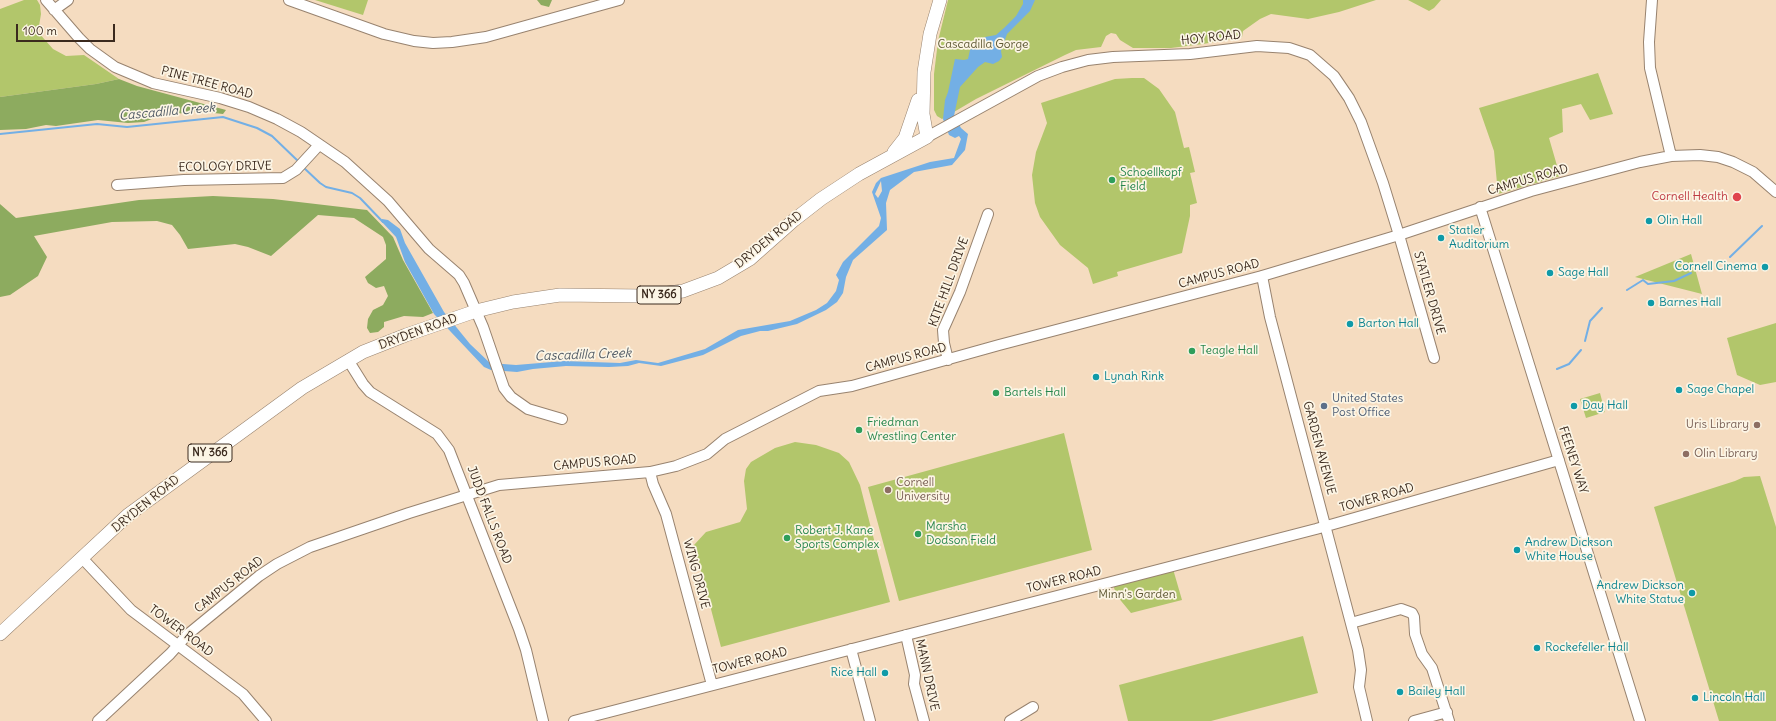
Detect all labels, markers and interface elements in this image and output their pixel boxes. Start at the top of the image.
scale bar [18,16,117,42]
text: 100 m [23,23,57,38]
street label: HOY ROAD [1180,28,1242,48]
park label: Cascadilla Gorge [937,38,1029,52]
street label: PINE TREE ROAD [160,64,254,102]
water label: Cascadilla Creek [118,100,216,124]
street label: ECOLOGY DRIVE [178,159,272,175]
street label: CAMPUS ROAD [1486,162,1570,198]
place label: Schoellkopf Field [1120,166,1182,194]
marker: Schoellkopf Field [1107,175,1117,185]
place label: Cornell Health [1651,190,1728,204]
marker: Cornell Health [1731,191,1743,203]
street label: DRYDEN ROAD [732,208,806,272]
place label: Olin Hall [1657,214,1702,228]
marker: Olin Hall [1644,216,1654,226]
place label: Statler Auditorium [1449,224,1509,252]
marker: Statler Auditorium [1436,233,1446,243]
street label: KITE HILL DRIVE [926,235,972,329]
street label: STATLER DRIVE [1410,250,1448,336]
street label: CAMPUS ROAD [1177,256,1261,292]
place label: Cornell Cinema [1675,260,1757,274]
marker: Cornell Cinema [1760,262,1770,272]
place label: Sage Hall [1558,266,1608,280]
marker: Sage Hall [1545,268,1555,278]
road number: NY 366 [637,286,681,304]
place label: Barnes Hall [1659,296,1721,310]
marker: Barnes Hall [1646,298,1656,308]
street label: DRYDEN ROAD [377,311,459,353]
place label: Barton Hall [1358,317,1419,331]
marker: Barton Hall [1345,319,1355,329]
street label: CAMPUS ROAD [864,340,948,376]
place label: Teagle Hall [1200,344,1258,358]
water label: Cascadilla Creek [534,346,632,364]
marker: Teagle Hall [1187,346,1197,356]
place label: Lynah Rink [1104,370,1164,384]
marker: Lynah Rink [1091,372,1101,382]
place label: Sage Chapel [1687,383,1754,397]
marker: Sage Chapel [1674,385,1684,395]
place label: Bartels Hall [1004,386,1066,400]
marker: Bartels Hall [991,388,1001,398]
place label: United States Post Office [1332,392,1403,420]
place label: Day Hall [1582,399,1628,413]
street label: GARDEN AVENUE [1300,400,1338,496]
marker: United States Post Office [1319,401,1329,411]
marker: Day Hall [1569,401,1579,411]
place label: Friedman Wrestling Center [867,416,956,444]
place label: Uris Library [1686,418,1749,432]
marker: Uris Library [1752,420,1762,430]
street label: FEENEY WAY [1555,424,1591,496]
marker: Friedman Wrestling Center [854,425,864,435]
road number: NY 366 [188,444,232,462]
place label: Olin Library [1694,447,1758,461]
marker: Olin Library [1681,449,1691,459]
street label: CAMPUS ROAD [553,452,637,474]
street label: JUDD FALLS ROAD [464,464,514,566]
street label: DRYDEN ROAD [109,472,183,536]
place label: Cornell University [896,476,950,504]
street label: TOWER ROAD [1338,481,1416,515]
marker: Cornell University [883,485,893,495]
place label: Marsha Dodson Field [926,520,996,548]
place label: Robert J. Kane Sports Complex [795,524,879,552]
marker: Marsha Dodson Field [913,529,923,539]
marker: Robert J. Kane Sports Complex [782,533,792,543]
place label: Andrew Dickson White House [1525,536,1613,564]
street label: WING DRIVE [680,537,712,611]
marker: Andrew Dickson White House [1512,545,1522,555]
street label: CAMPUS ROAD [192,554,266,616]
street label: TOWER ROAD [1025,564,1103,596]
place label: Andrew Dickson White Statue [1596,579,1684,607]
park label: Minn's Garden [1098,588,1176,602]
marker: Andrew Dickson White Statue [1687,588,1697,598]
street label: TOWER ROAD [146,602,216,660]
street label: MANN DRIVE [912,638,942,712]
place label: Rockefeller Hall [1545,641,1628,655]
marker: Rockefeller Hall [1532,643,1542,653]
street label: TOWER ROAD [711,645,789,677]
place label: Rice Hall [831,666,877,680]
marker: Rice Hall [880,668,890,678]
place label: Bailey Hall [1408,685,1465,699]
marker: Bailey Hall [1395,687,1405,697]
place label: Lincoln Hall [1703,691,1765,705]
marker: Lincoln Hall [1690,693,1700,703]

